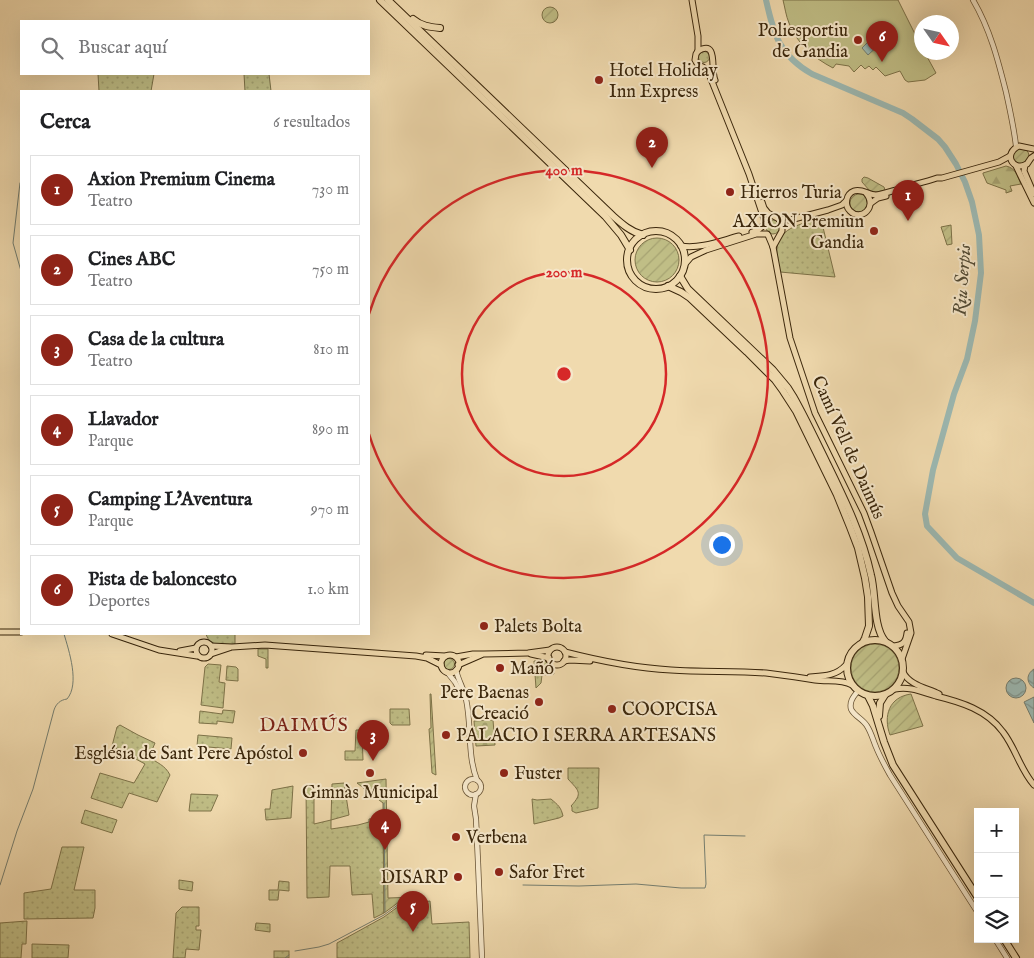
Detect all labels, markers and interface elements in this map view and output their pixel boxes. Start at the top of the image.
north arrow [914,15,959,60]
search box [20,20,370,75]
place label: Poliesportiu de Gandia [758,20,848,64]
pin: 6 [866,21,898,62]
icon: search [38,34,66,62]
marker: Poliesportiu de Gandia [852,34,864,46]
text: Buscar aquí [78,36,167,60]
place label: Hotel Holiday Inn Express [609,60,718,104]
marker: Hotel Holiday Inn Express [593,74,605,86]
text: Cerca [40,109,90,136]
text: 6 resultados [273,113,350,133]
pin: 2 [636,127,668,168]
text: 400 m [546,161,583,180]
text: Axion Premium Cinema [88,168,275,192]
text: 1 [54,180,60,200]
text: 730 m [312,180,349,200]
pin: 1 [892,180,924,221]
place label: Hierros Turia [740,182,842,205]
marker: Hierros Turia [724,186,736,198]
text: Teatro [88,192,133,212]
place label: AXION Premiun Gandia [732,211,864,255]
marker: AXION Premiun Gandia [868,225,880,237]
water label: Riu Serpis [949,243,978,317]
text: Cines ABC [88,248,175,272]
text: 2 [53,260,61,280]
text: 750 m [312,260,349,280]
text: 200 m [546,263,583,282]
text: Teatro [88,272,133,292]
text: Casa de la cultura [88,328,224,352]
text: 3 [54,340,60,360]
text: 810 m [313,340,349,360]
text: Teatro [88,352,133,372]
centre of rings [555,365,573,383]
street label: Camí Vell de Daimús [806,372,890,523]
text: Llavador [88,408,159,432]
text: 4 [53,420,61,440]
text: 890 m [312,420,349,440]
text: Parque [88,432,134,452]
text: Camping L'Aventura [88,488,252,512]
text: 5 [54,500,60,520]
text: 970 m [311,500,349,520]
text: Parque [88,512,134,532]
your location [709,532,735,558]
text: Pista de baloncesto [88,568,237,592]
text: 6 [54,580,60,600]
text: 1.0 km [307,580,349,600]
text: Deportes [88,592,150,612]
place label: Palets Bolta [494,616,582,639]
marker: Palets Bolta [478,620,490,632]
place label: Mañó [510,658,554,681]
marker: Mañó [494,662,506,674]
place label: Pere Baenas Creació [440,682,529,726]
marker: Pere Baenas Creació [533,696,545,708]
place label: COOPCISA [622,699,718,722]
marker: COOPCISA [606,703,618,715]
district label: DAIMÚS [259,713,349,738]
pin: 3 [357,720,389,761]
place label: PALACIO I SERRA ARTESANS [456,725,716,748]
marker: PALACIO I SERRA ARTESANS [440,729,452,741]
place label: Església de Sant Pere Apóstol [74,743,293,766]
marker: Església de Sant Pere Apóstol [297,747,309,759]
place label: Fuster [514,763,562,786]
marker: Gimnàs Municipal [364,767,376,779]
marker: Fuster [498,767,510,779]
place label: Gimnàs Municipal [302,782,438,805]
map controls [974,808,1019,943]
button: + [974,808,1019,853]
pin: 4 [369,809,401,850]
place label: Verbena [465,827,527,850]
marker: Verbena [450,831,462,843]
button: − [974,853,1019,898]
place label: Safor Fret [509,862,585,885]
marker: Safor Fret [493,866,505,878]
place label: DISARP [381,867,448,890]
marker: DISARP [452,871,464,883]
pin: 5 [397,891,429,932]
button: layers [974,898,1019,943]

